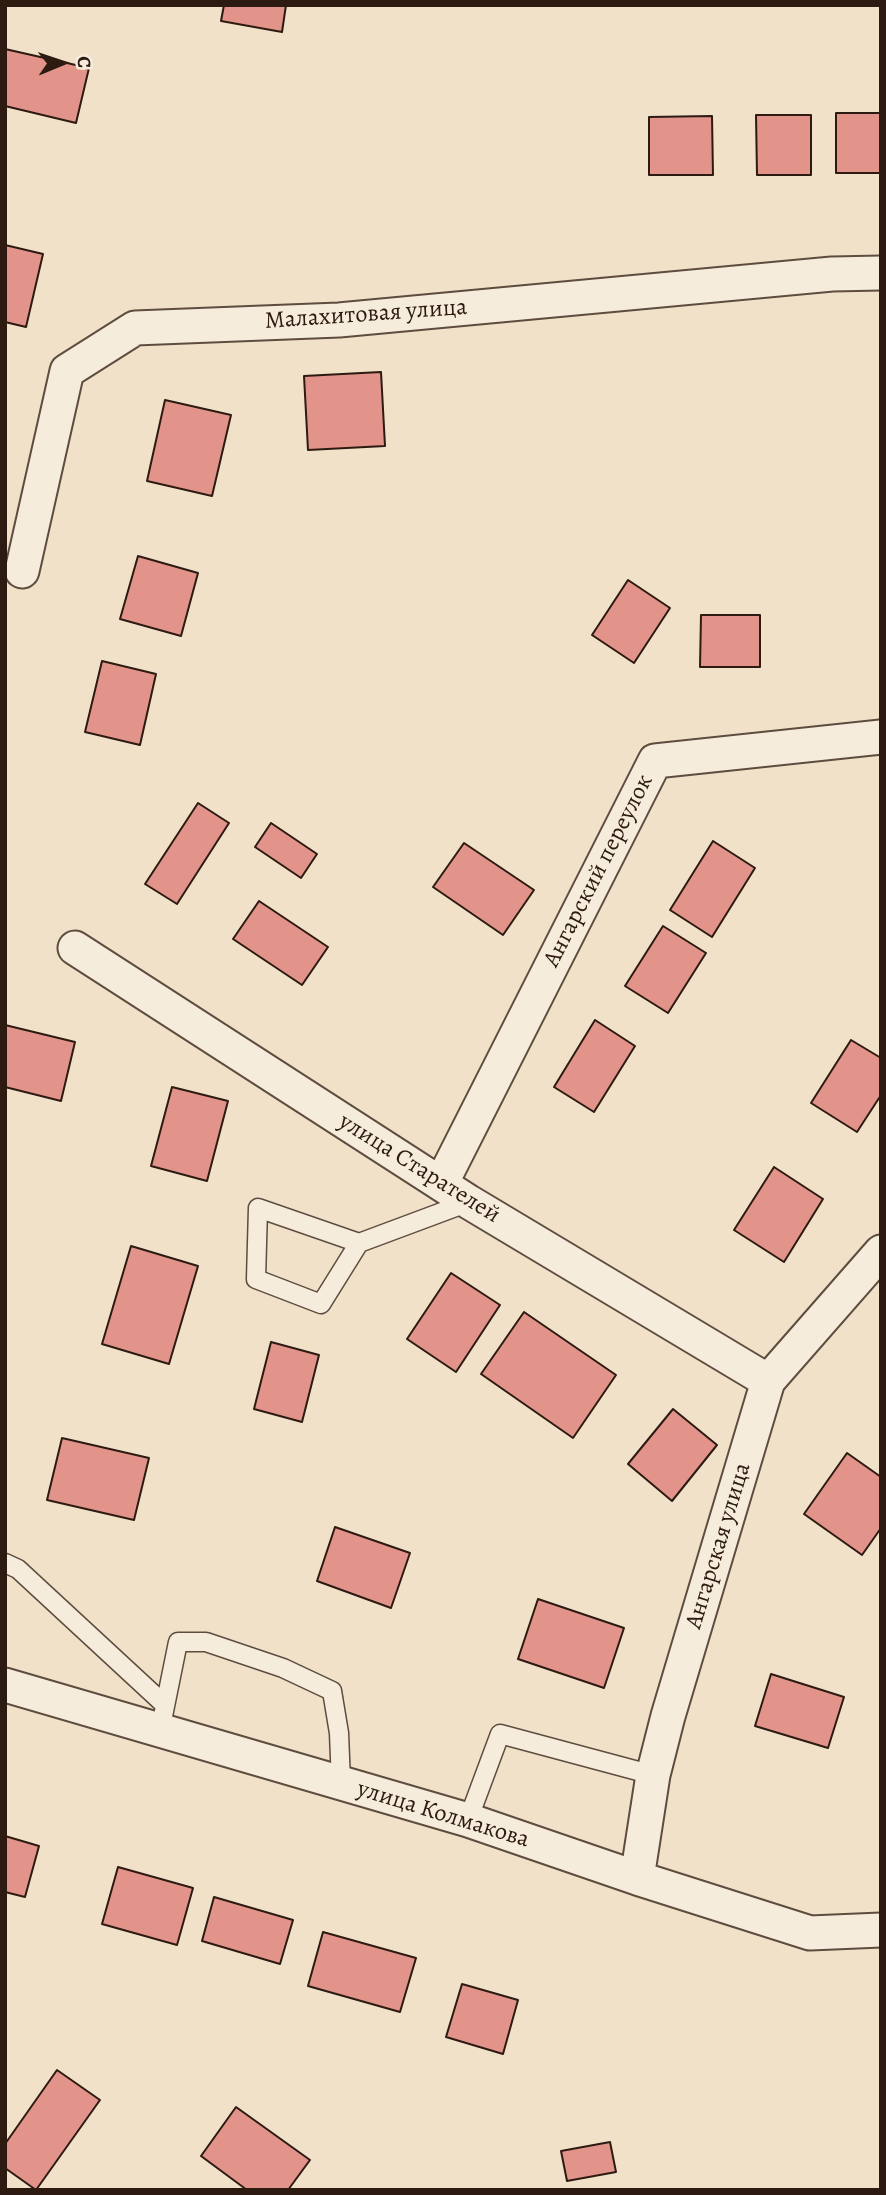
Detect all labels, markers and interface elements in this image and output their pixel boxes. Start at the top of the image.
north arrow [28,28,98,98]
text: С [71,56,97,69]
street label: Малахитовая улица [264,294,468,336]
street label: Ангарский переулок [538,770,660,972]
street label: улица Старателей [333,1108,505,1230]
street label: Ангарская улица [680,1459,758,1633]
street label: улица Колмакова [353,1775,533,1855]

